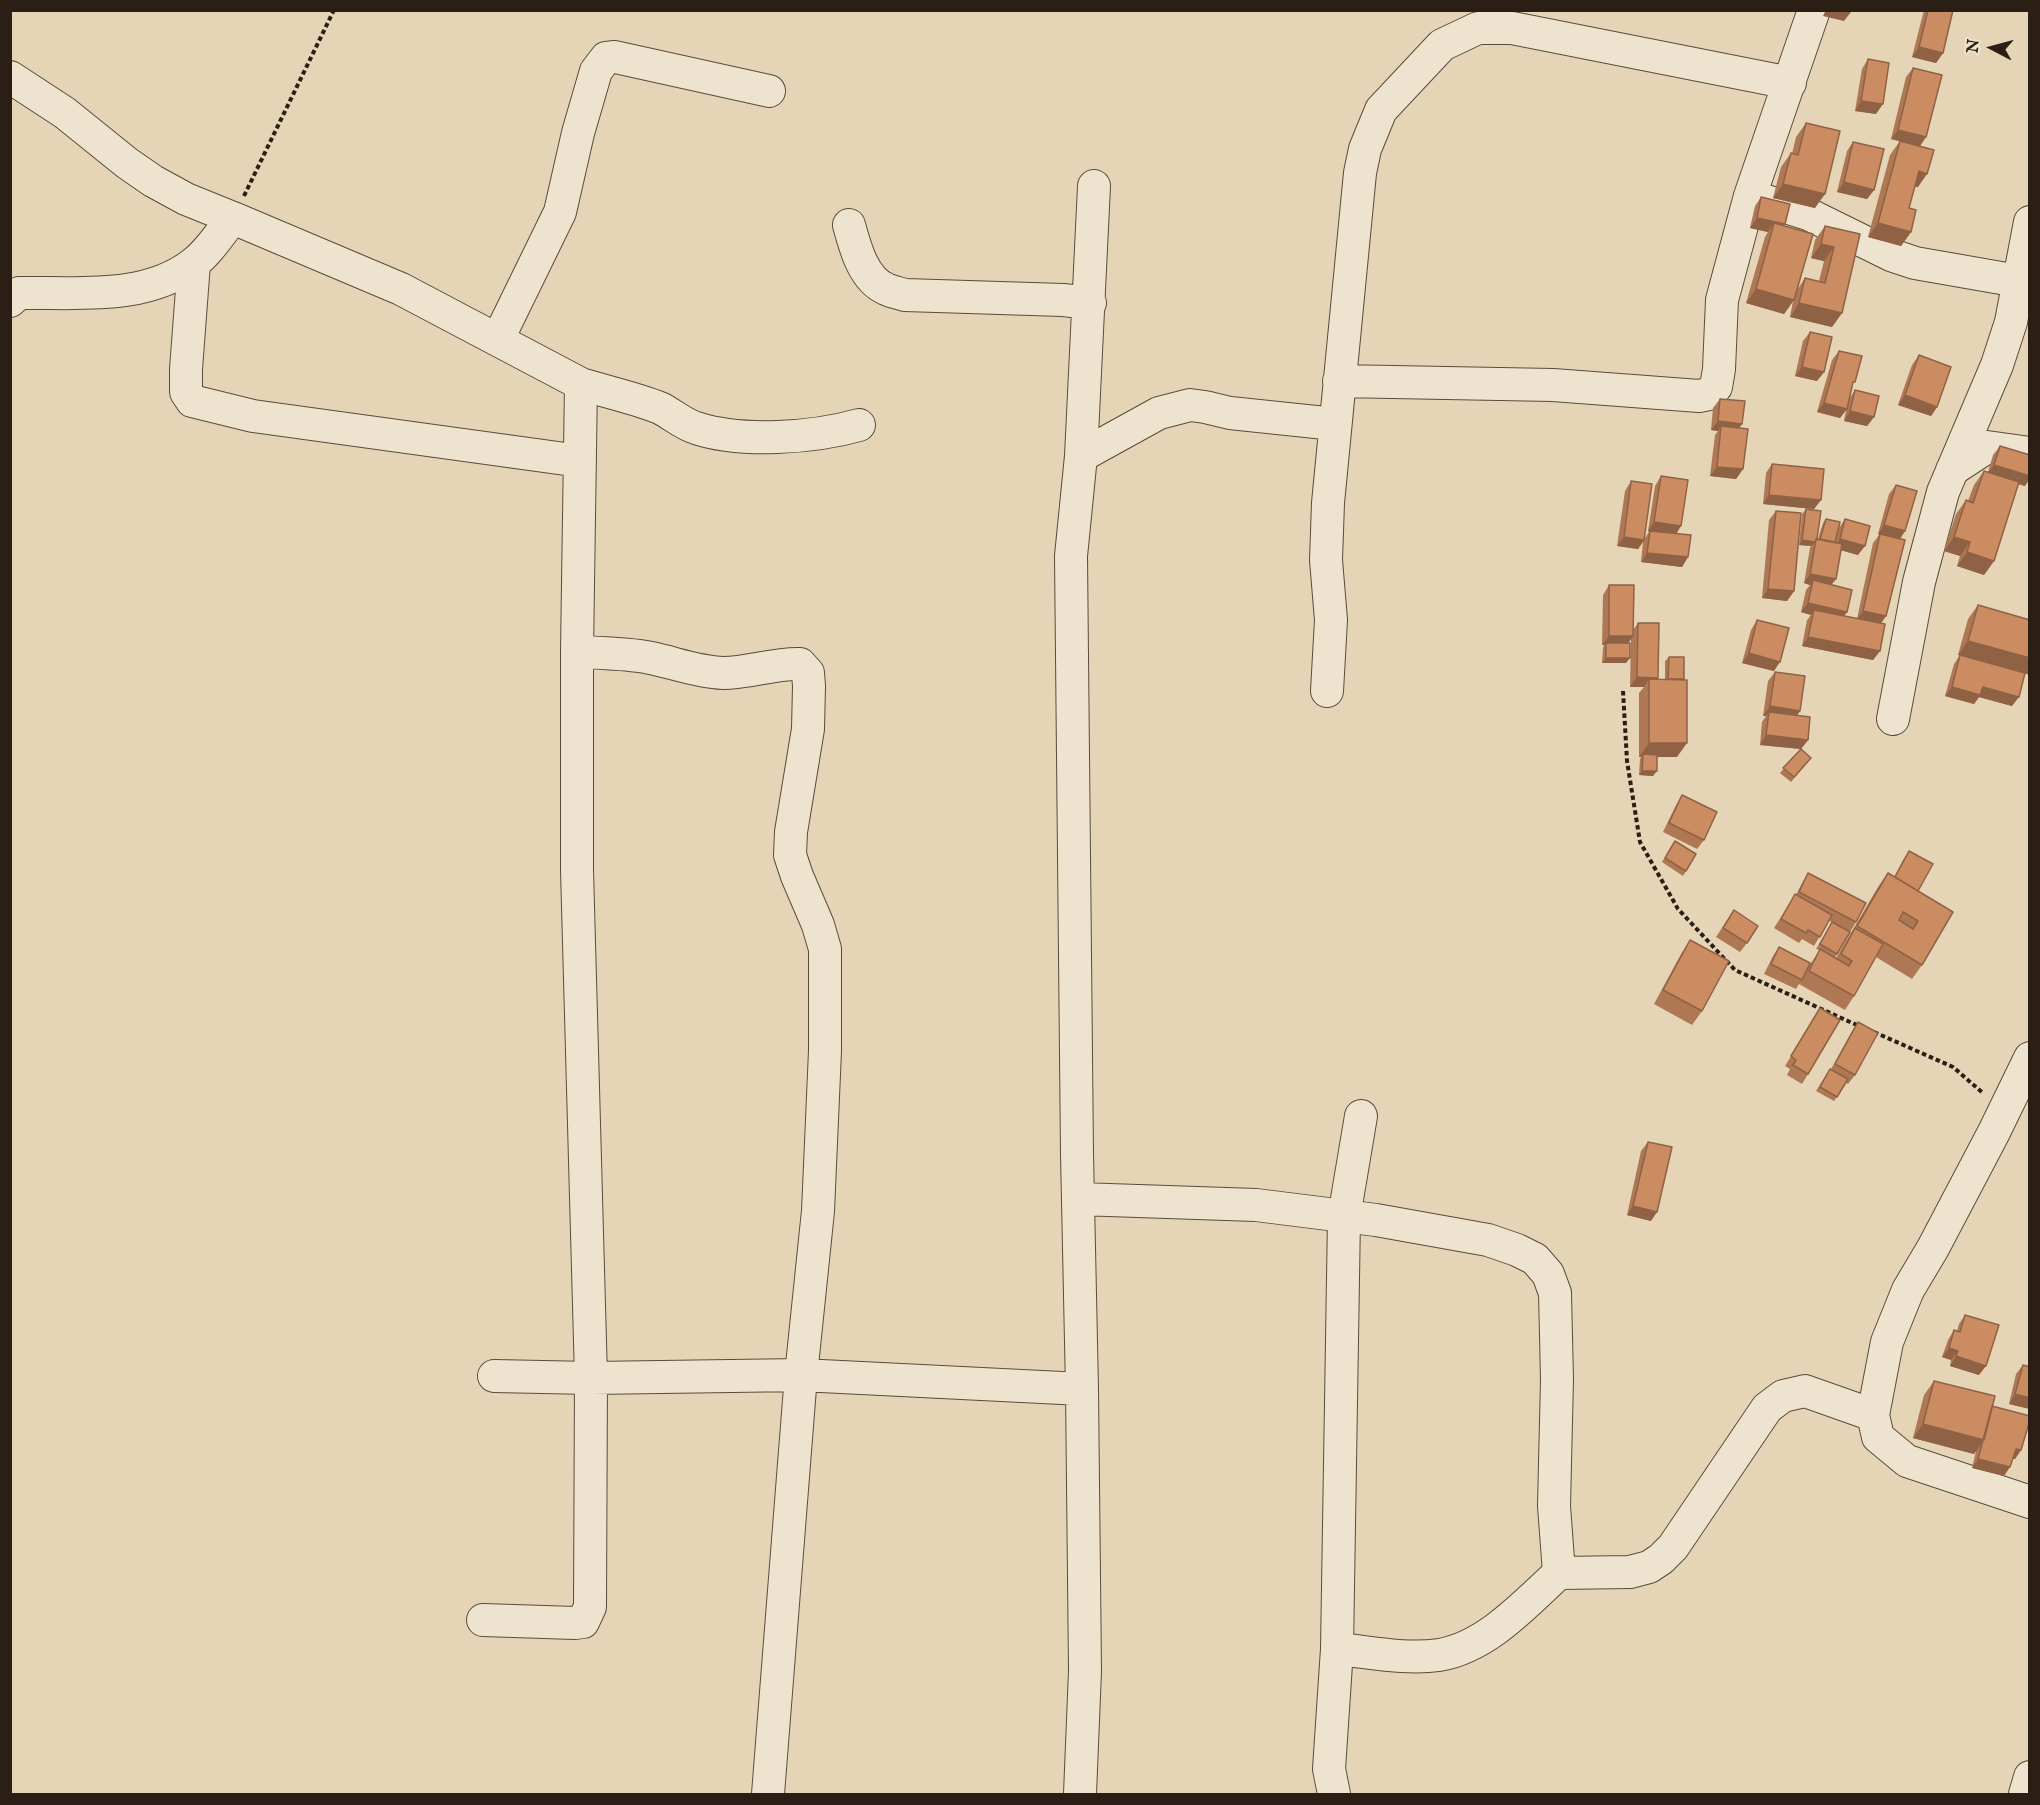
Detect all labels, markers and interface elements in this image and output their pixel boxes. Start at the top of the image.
north arrow [1962,18,2022,78]
text: N [1963,38,1985,54]

